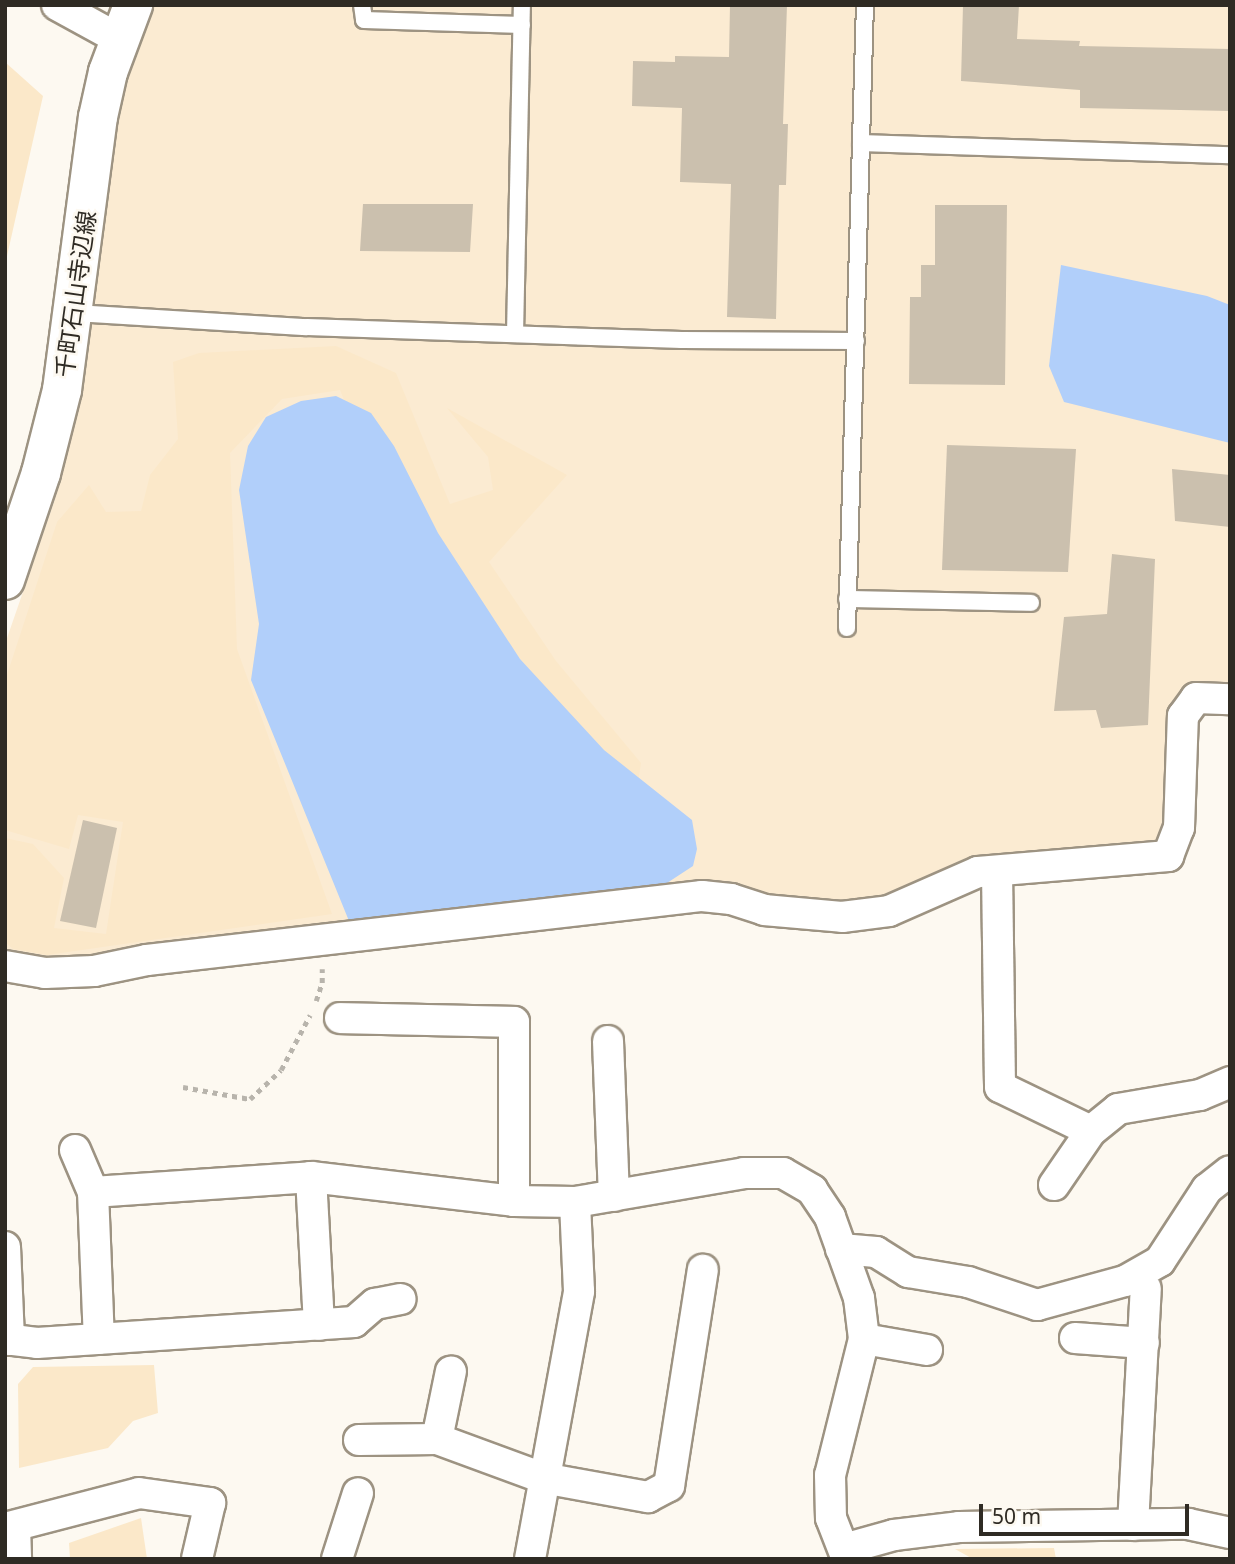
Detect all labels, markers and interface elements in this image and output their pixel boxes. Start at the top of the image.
street label: 千町石山寺辺線 [49,209,101,379]
scale bar [983,1490,1193,1534]
text: 50 m [992,1502,1041,1530]

